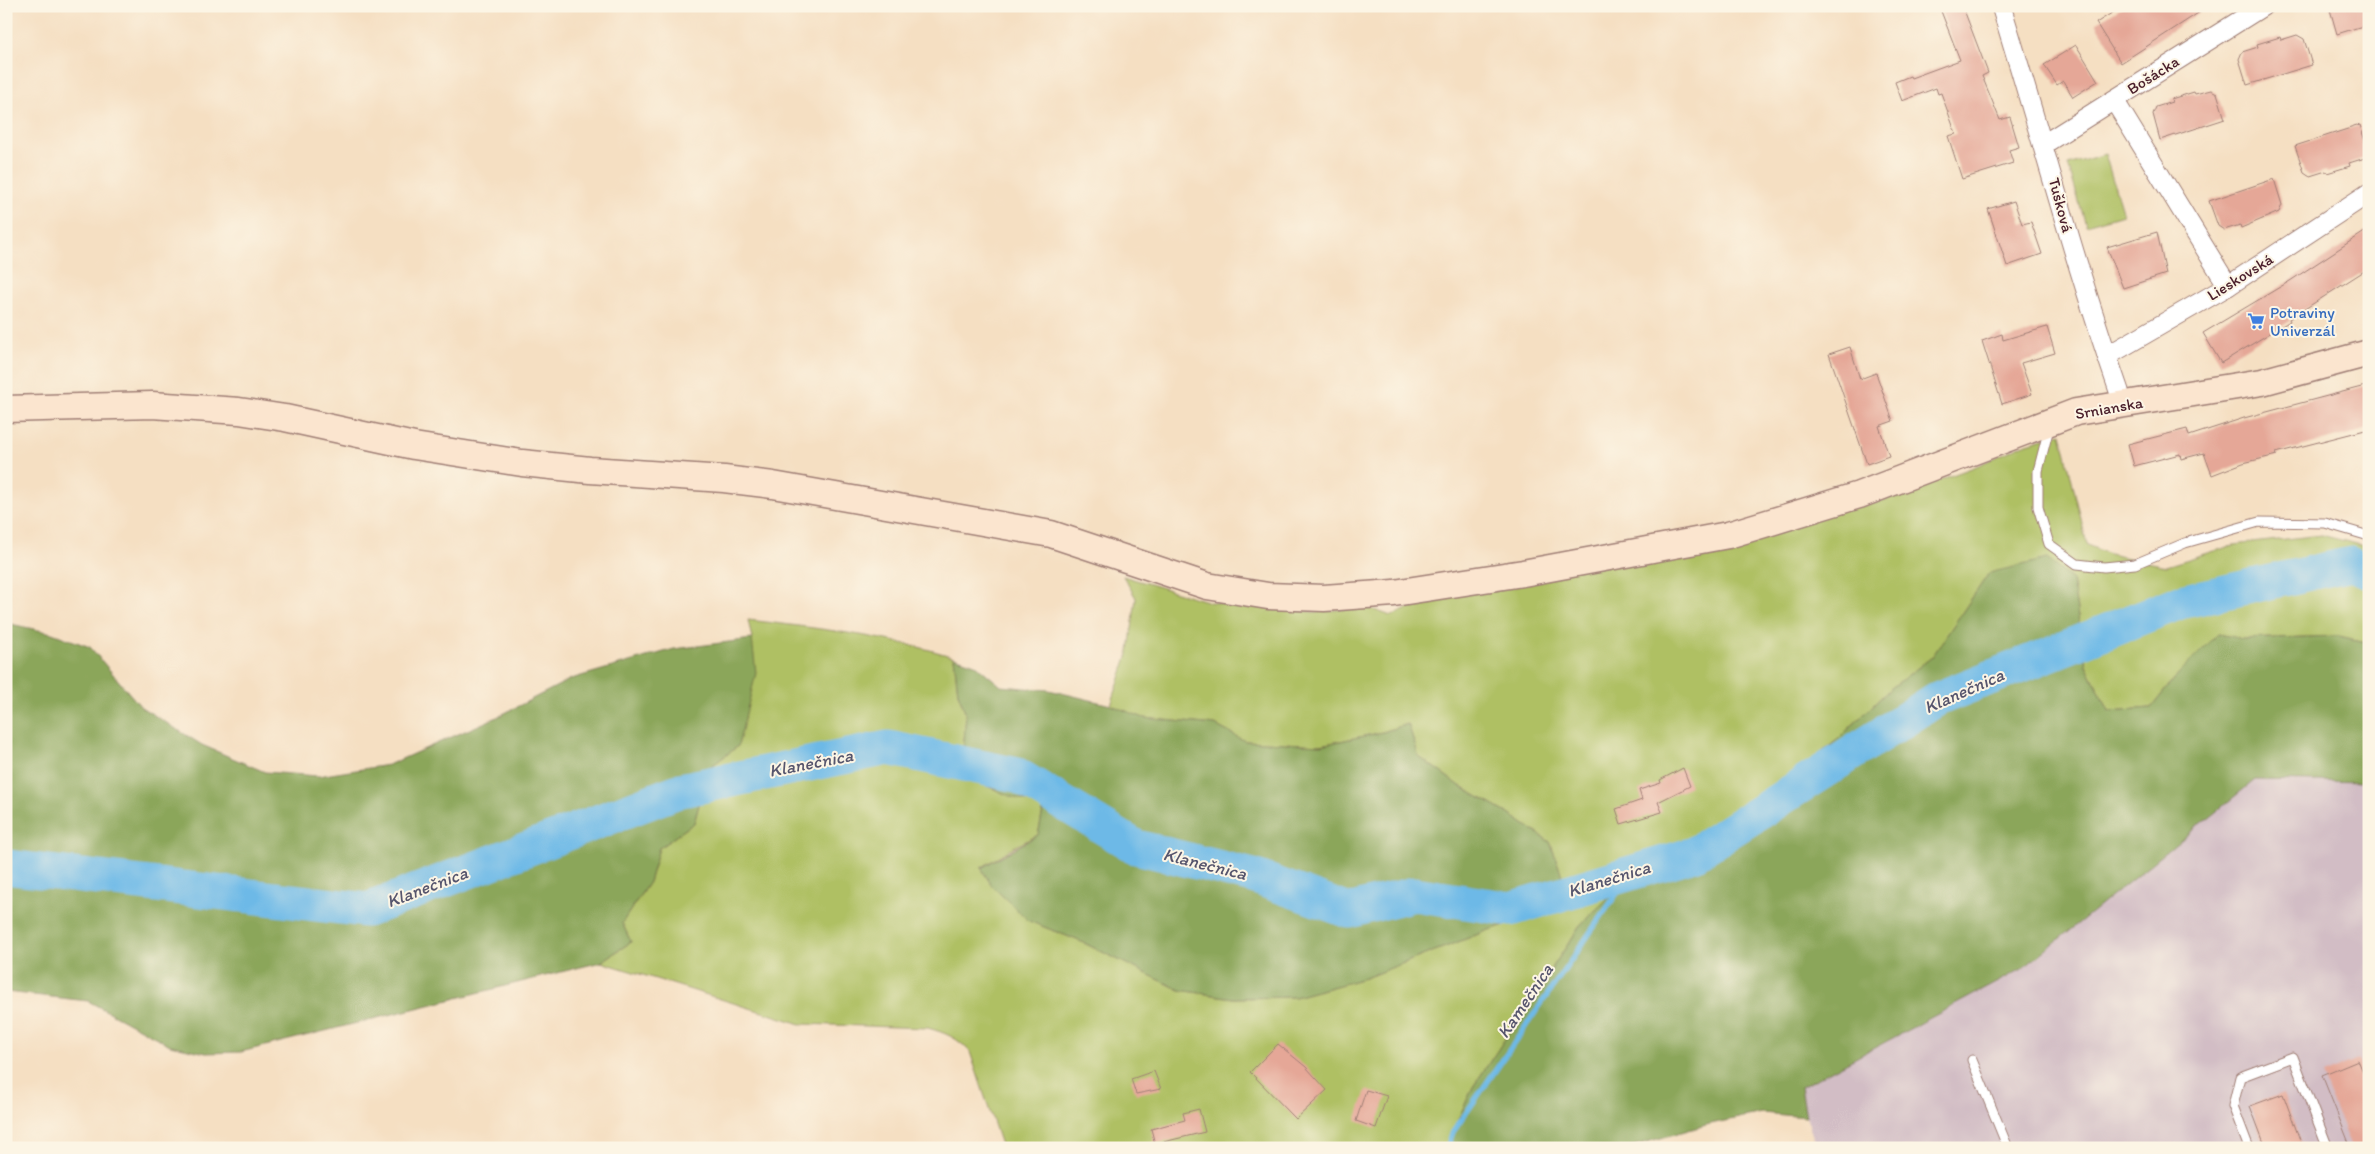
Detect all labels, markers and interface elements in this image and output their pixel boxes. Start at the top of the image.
street label: Bošácka [2124,52,2183,98]
street label: Tušková [2045,176,2078,235]
street label: Lieskovská [2203,249,2277,305]
place label: Potraviny Univerzál [2270,303,2336,340]
supermarket icon: Potraviny Univerzál [2246,311,2266,331]
street label: Srnianska [2074,393,2145,423]
water label: Klanečnica [1921,663,2008,718]
water label: Klanečnica [767,744,855,782]
water label: Klanečnica [1161,843,1250,885]
water label: Klanečnica [1565,856,1654,902]
water label: Klanečnica [383,861,471,913]
water label: Kamečnica [1492,959,1558,1042]

